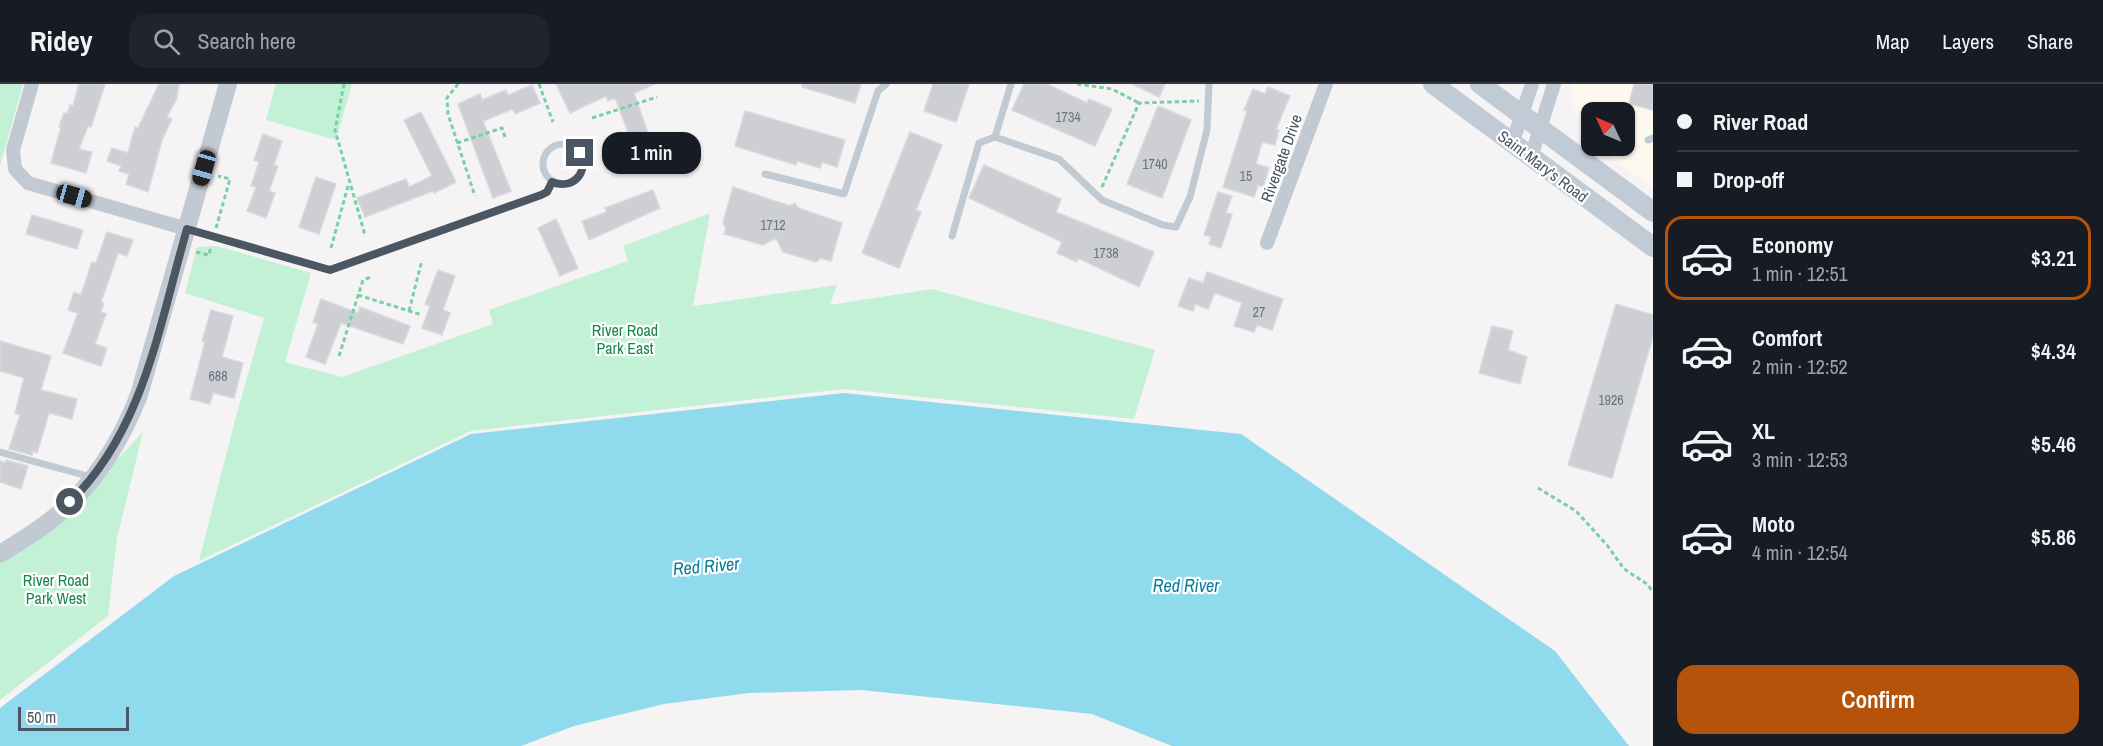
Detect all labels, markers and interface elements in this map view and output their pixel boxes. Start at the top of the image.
search box [129,14,549,68]
text: Ridey [30,22,93,60]
icon: search [150,25,183,58]
text: Search here [198,26,296,56]
text: Map [1876,27,1909,56]
text: Layers [1942,27,1994,56]
text: Share [2027,27,2073,56]
north arrow [1581,102,1635,156]
map controls [1581,102,1635,156]
text: River Road [1713,107,1808,137]
house number: 1734 [1055,108,1081,126]
street label: Rivergate Drive [1255,111,1307,205]
street label: Saint Mary's Road [1493,125,1593,207]
callout: 1 min [601,132,700,174]
route end [566,139,593,166]
text: 1 min [630,139,673,166]
car [190,148,218,188]
house number: 1740 [1142,155,1168,173]
text: Drop-off [1713,165,1784,195]
house number: 15 [1240,167,1252,185]
car [54,182,94,210]
house number: 1712 [760,216,786,234]
text: Economy [1752,230,1833,260]
icon: car [1680,231,1734,285]
text: $3.21 [2031,243,2076,273]
house number: 1738 [1093,244,1119,262]
text: 1 min · 12:51 [1752,260,1848,287]
house number: 27 [1253,303,1265,321]
park label: River Road Park East [592,319,658,359]
text: Comfort [1752,323,1822,353]
icon: car [1680,324,1734,378]
text: $4.34 [2031,336,2076,366]
text: 2 min · 12:52 [1752,353,1848,380]
house number: 688 [208,367,228,385]
house number: 1926 [1598,391,1624,409]
text: XL [1752,416,1775,446]
icon: car [1680,417,1734,471]
text: $5.46 [2031,429,2076,459]
text: 3 min · 12:53 [1752,446,1848,473]
route start [56,488,83,515]
text: Moto [1752,509,1795,539]
icon: car [1680,510,1734,564]
text: $5.86 [2031,522,2076,552]
text: 4 min · 12:54 [1752,539,1848,566]
water label: Red River [672,551,741,581]
park label: River Road Park West [23,569,89,609]
water label: Red River [1153,573,1220,598]
button: Confirm [1677,665,2079,734]
scale bar [18,704,129,732]
text: 50 m [27,706,56,728]

